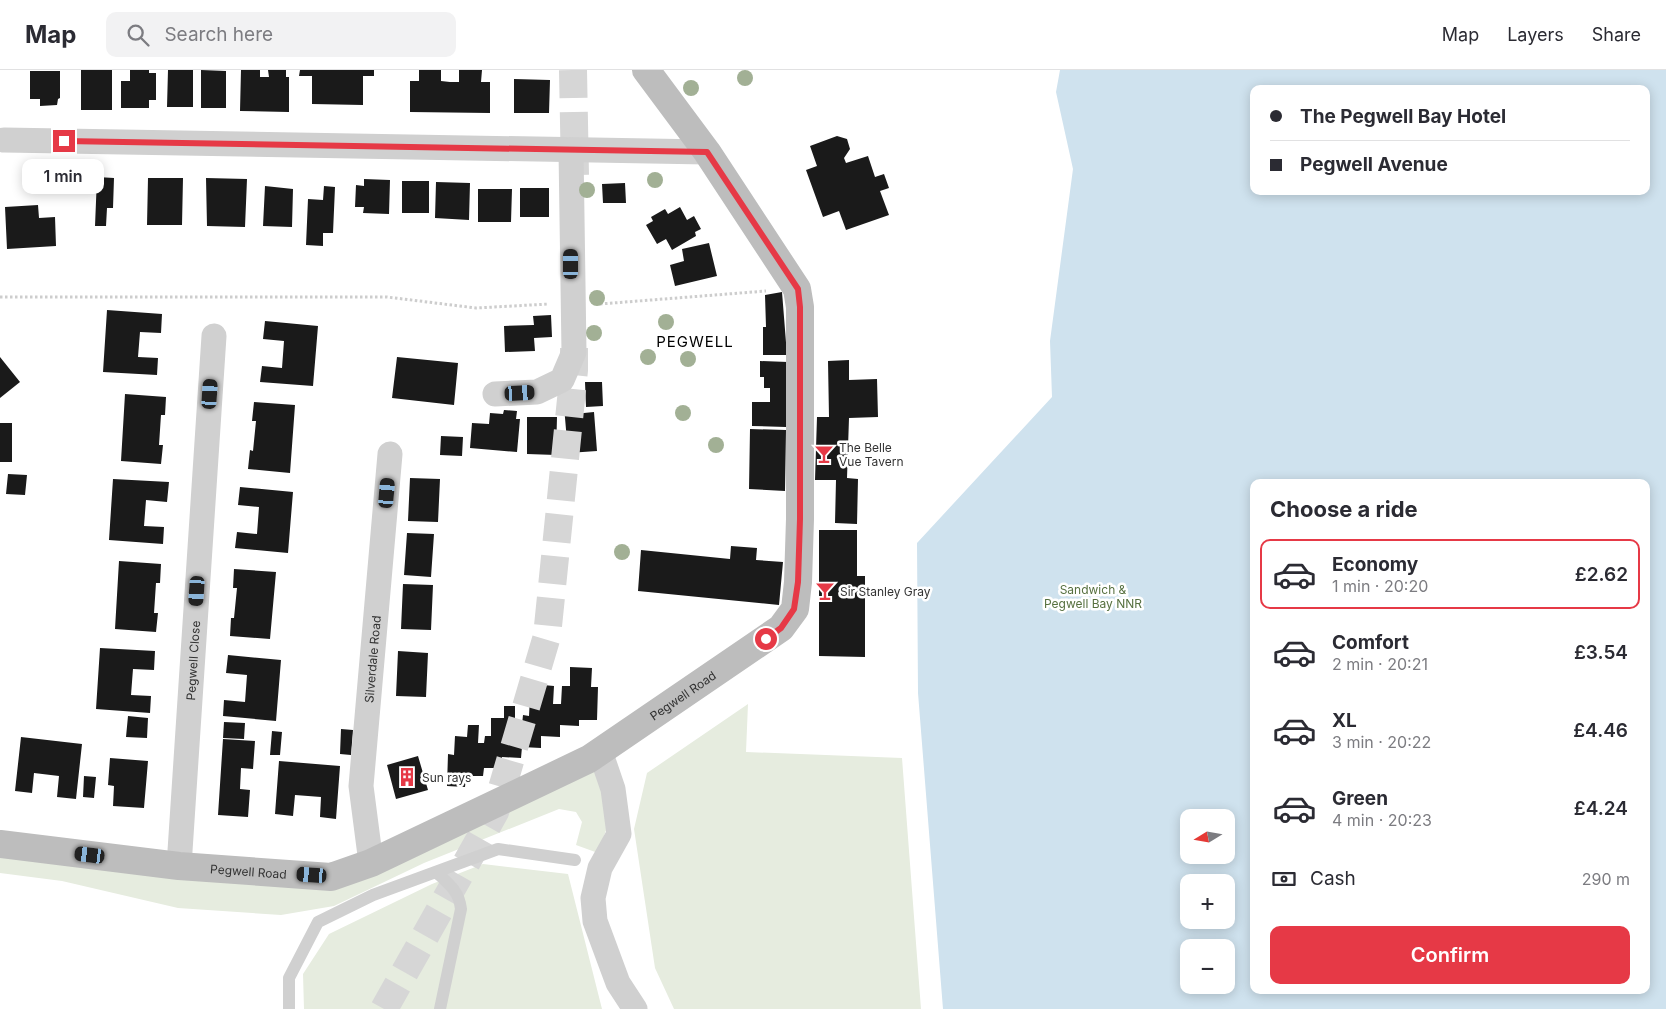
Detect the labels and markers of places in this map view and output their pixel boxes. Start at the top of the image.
place label: The Belle Vue Tavern [839,440,903,469]
bar icon: The Belle Vue Tavern [813,443,835,465]
bar icon: Sir Stanley Gray [814,580,836,602]
place label: Sir Stanley Gray [840,584,931,599]
building icon: Sun rays [396,766,418,788]
place label: Sun rays [422,770,471,785]

